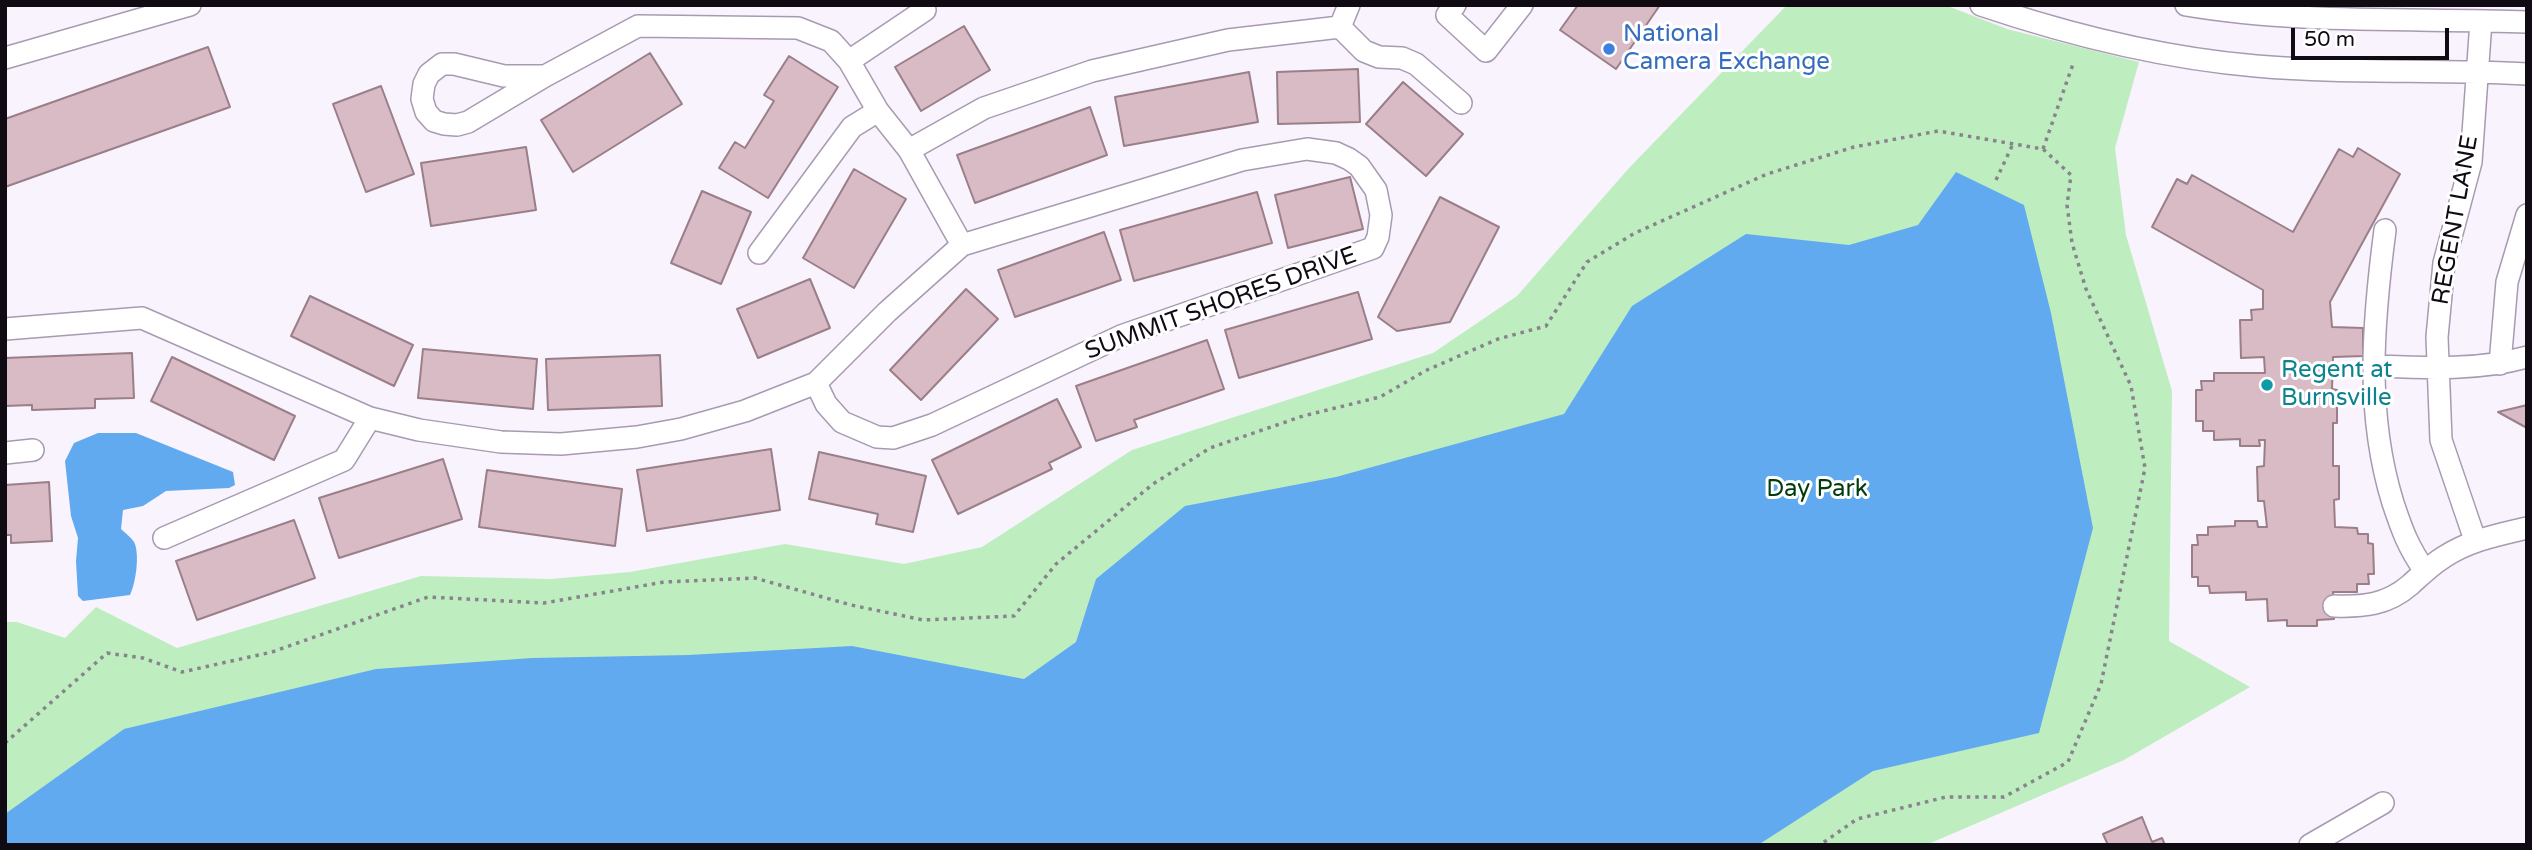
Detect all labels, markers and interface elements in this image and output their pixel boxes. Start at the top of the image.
scale bar [2294,14,2452,58]
place label: National Camera Exchange [1623,21,1830,77]
text: 50 m [2304,27,2355,52]
marker: National Camera Exchange [1601,41,1617,57]
street label: REGENT LANE [2427,133,2485,307]
street label: SUMMIT SHORES DRIVE [1081,241,1361,367]
place label: Regent at Burnsville [2281,357,2393,413]
marker: Regent at Burnsville [2259,377,2275,393]
park label: Day Park [1766,476,1868,504]

